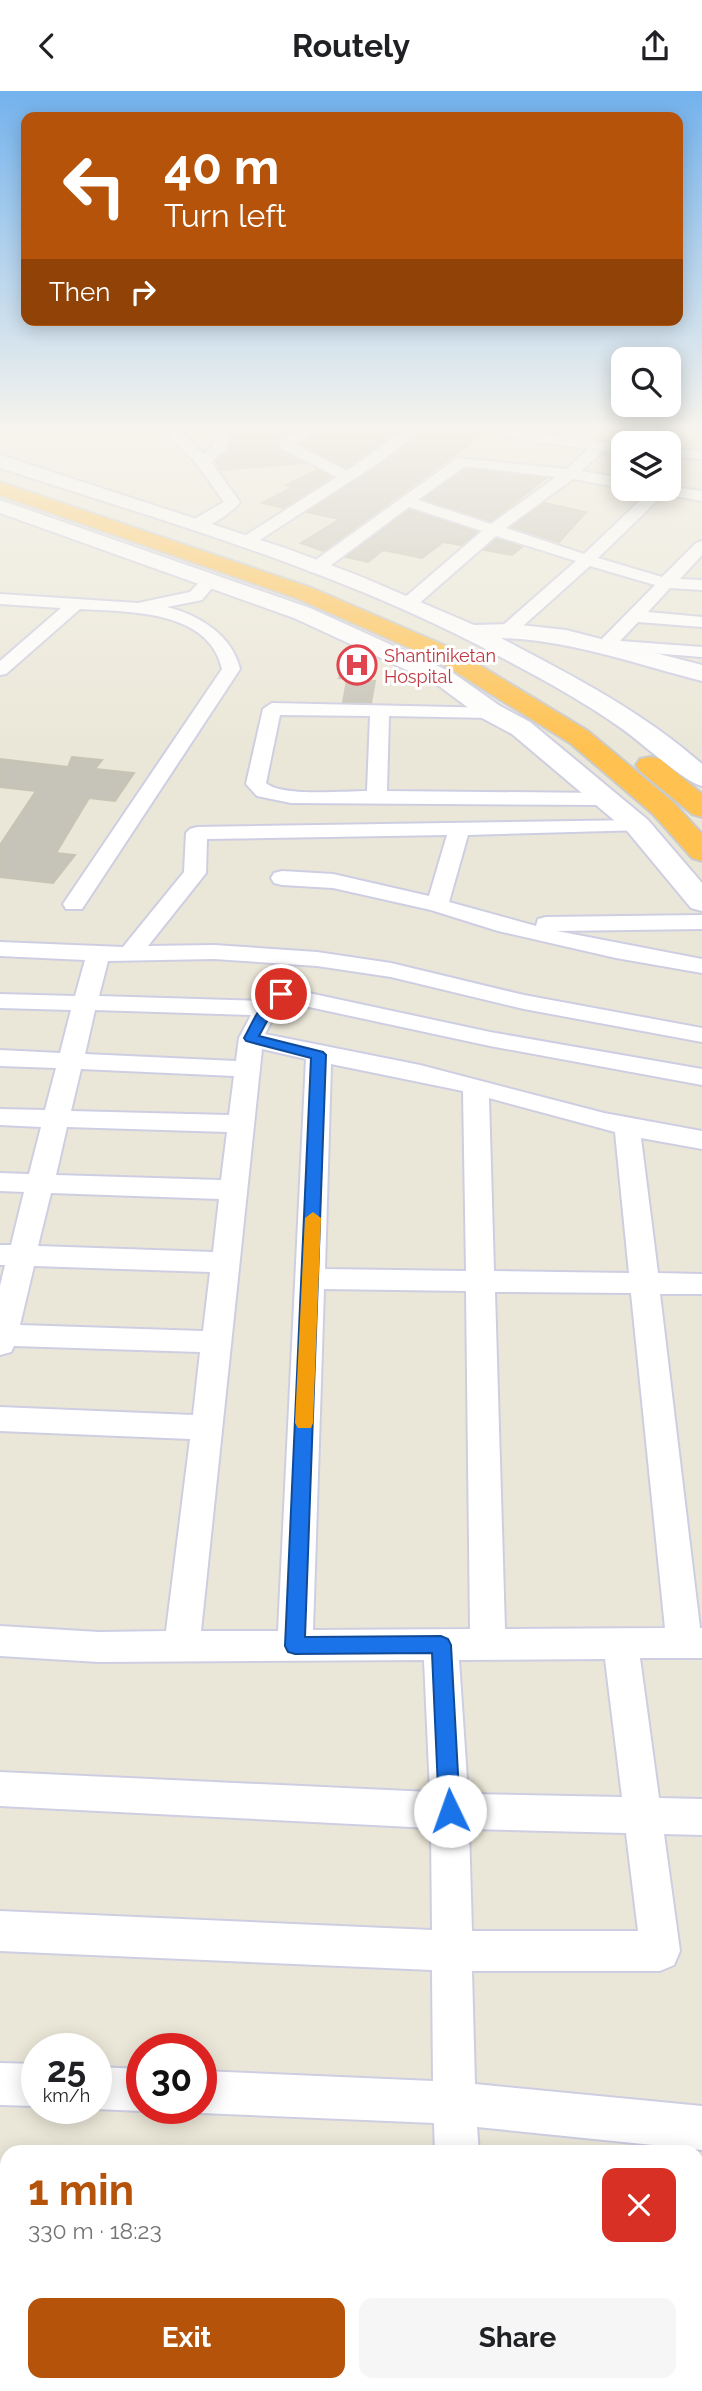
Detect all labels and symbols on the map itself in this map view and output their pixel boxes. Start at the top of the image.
hospital icon: Shantiniketan Hospital [336,644,378,686]
place label: Shantiniketan Hospital [384,645,496,687]
pin [251,964,311,1024]
position arrow [413,1774,487,1848]
speed limit sign: 30 [126,2033,217,2124]

